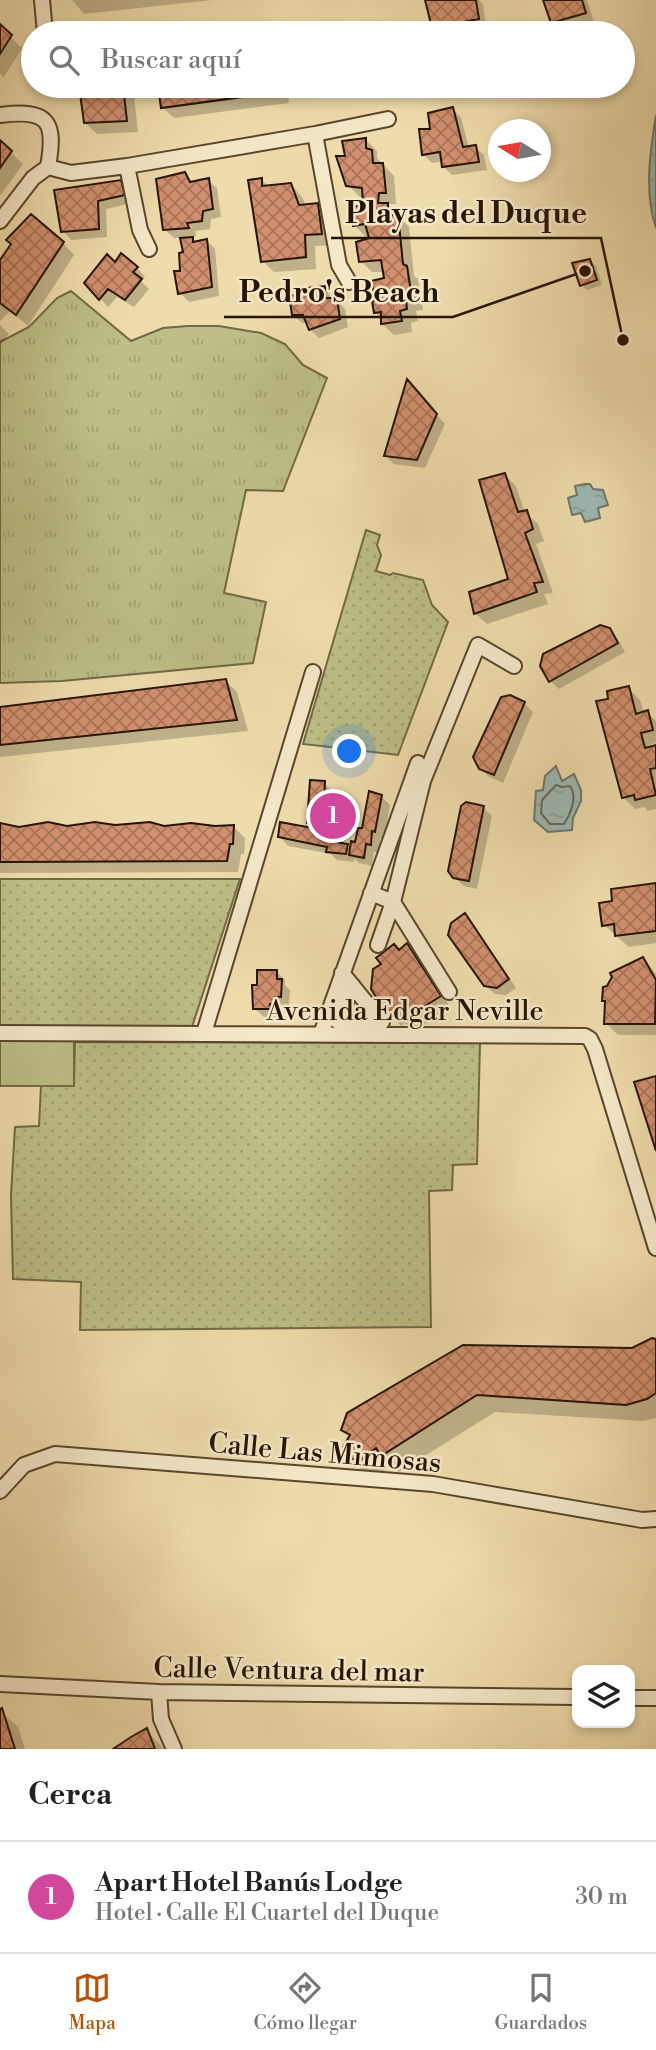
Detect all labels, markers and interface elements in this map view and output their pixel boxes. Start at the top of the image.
search box [21,21,635,98]
icon: search [45,41,83,79]
text: Buscar aquí [101,44,241,76]
north arrow [488,119,551,182]
callout: Playas del Duque [331,187,601,238]
text: Playas del Duque [345,195,587,233]
callout: Pedro's Beach [224,266,453,317]
text: Pedro's Beach [239,274,440,312]
your location [332,734,366,768]
pin: 1 [310,790,356,842]
street label: Avenida Edgar Neville [265,994,544,1029]
street label: Calle Las Mimosas [207,1426,443,1481]
street label: Calle Ventura del mar [153,1651,425,1690]
map controls [572,1665,635,1728]
button: layers [572,1665,635,1728]
text: Cerca [28,1776,112,1814]
text: Apart Hotel Banús Lodge [95,1867,403,1899]
text: 1 [45,1883,57,1911]
text: 30 m [575,1883,628,1911]
text: Hotel · Calle El Cuartel del Duque [95,1899,439,1927]
tab: Mapa [69,1969,116,2035]
tab: Cómo llegar [253,1969,357,2035]
tab: Guardados [494,1969,587,2035]

